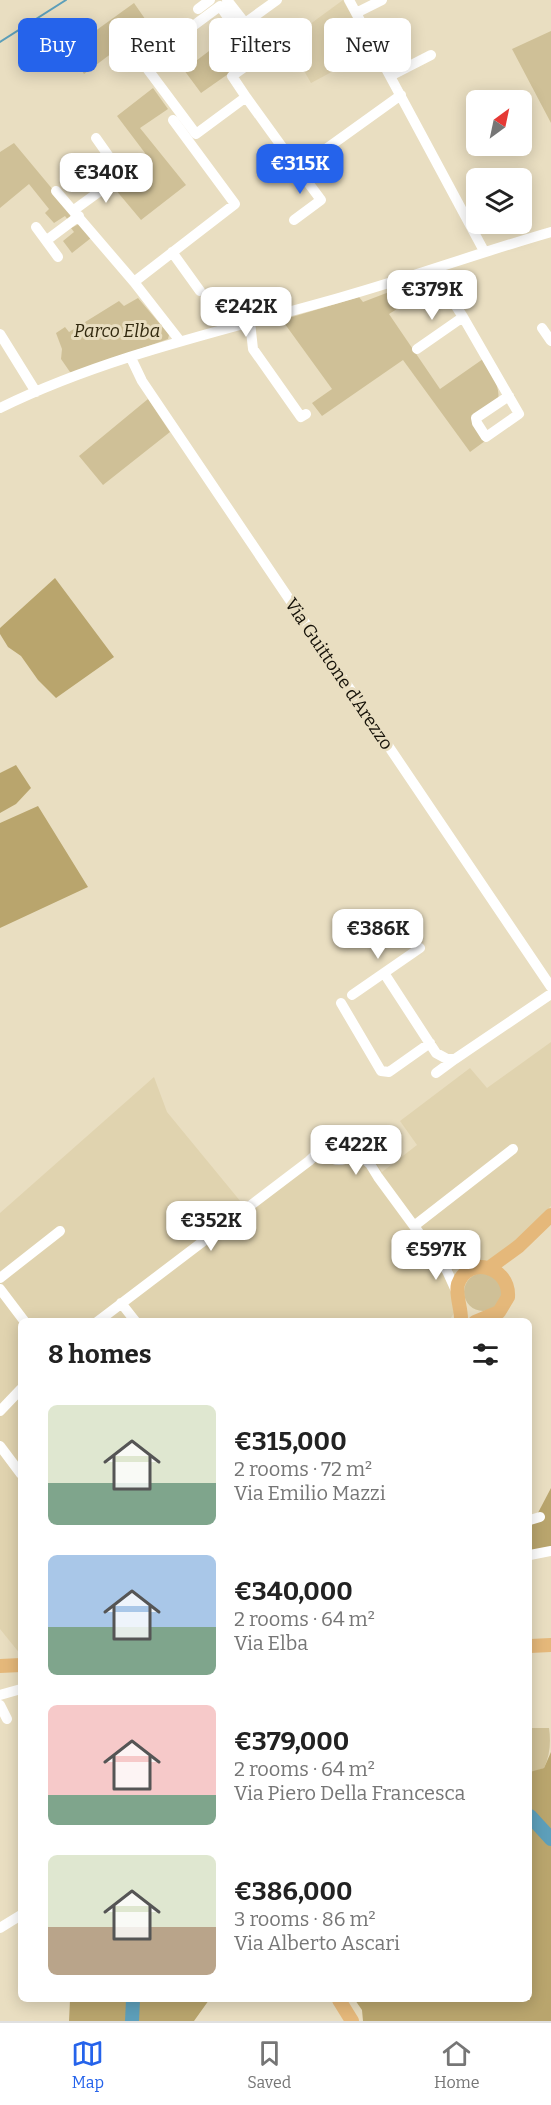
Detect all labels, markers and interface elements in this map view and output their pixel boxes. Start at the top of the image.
chip: Buy [18,18,97,72]
chip: Rent [109,18,197,72]
chip: Filters [209,18,312,72]
chip: New [324,18,411,72]
north arrow [466,90,532,156]
map controls [466,90,532,234]
pin: €315K [258,144,342,195]
text: €315K [270,151,330,175]
pin: €340K [64,153,148,204]
text: €340K [74,160,138,184]
button: layers [466,168,532,234]
pin: €379K [390,270,474,321]
text: €379K [401,277,463,301]
pin: €242K [204,287,288,338]
text: €242K [215,294,277,318]
park label: Parco Elba [74,320,160,342]
street label: Via Guittone d'Arezzo [280,594,398,754]
pin: €386K [336,909,420,960]
text: €386K [346,916,410,940]
pin: €422K [314,1125,398,1176]
text: €422K [325,1132,387,1156]
pin: €352K [169,1201,253,1252]
text: €352K [180,1208,242,1232]
pin: €597K [394,1230,478,1281]
text: €597K [405,1237,467,1261]
icon: filters [469,1338,502,1371]
text: 8 homes [48,1339,152,1370]
text: €315,000 [234,1426,347,1457]
icon: home [96,1429,168,1501]
text: 2 rooms · 72 m² [234,1457,372,1481]
text: Via Emilio Mazzi [234,1481,386,1505]
text: €340,000 [234,1576,353,1607]
icon: home [96,1579,168,1651]
text: 2 rooms · 64 m² [234,1607,375,1631]
text: Via Elba [234,1631,308,1655]
text: €379,000 [234,1726,349,1757]
icon: home [96,1729,168,1801]
text: 2 rooms · 64 m² [234,1757,375,1781]
text: Via Piero Della Francesca [234,1781,465,1805]
text: €386,000 [234,1876,353,1907]
icon: home [96,1879,168,1951]
text: 3 rooms · 86 m² [234,1907,376,1931]
text: Via Alberto Ascari [234,1931,400,1955]
tab: Map [71,2037,104,2092]
tab: Saved [247,2037,291,2092]
tab: Home [434,2037,480,2092]

